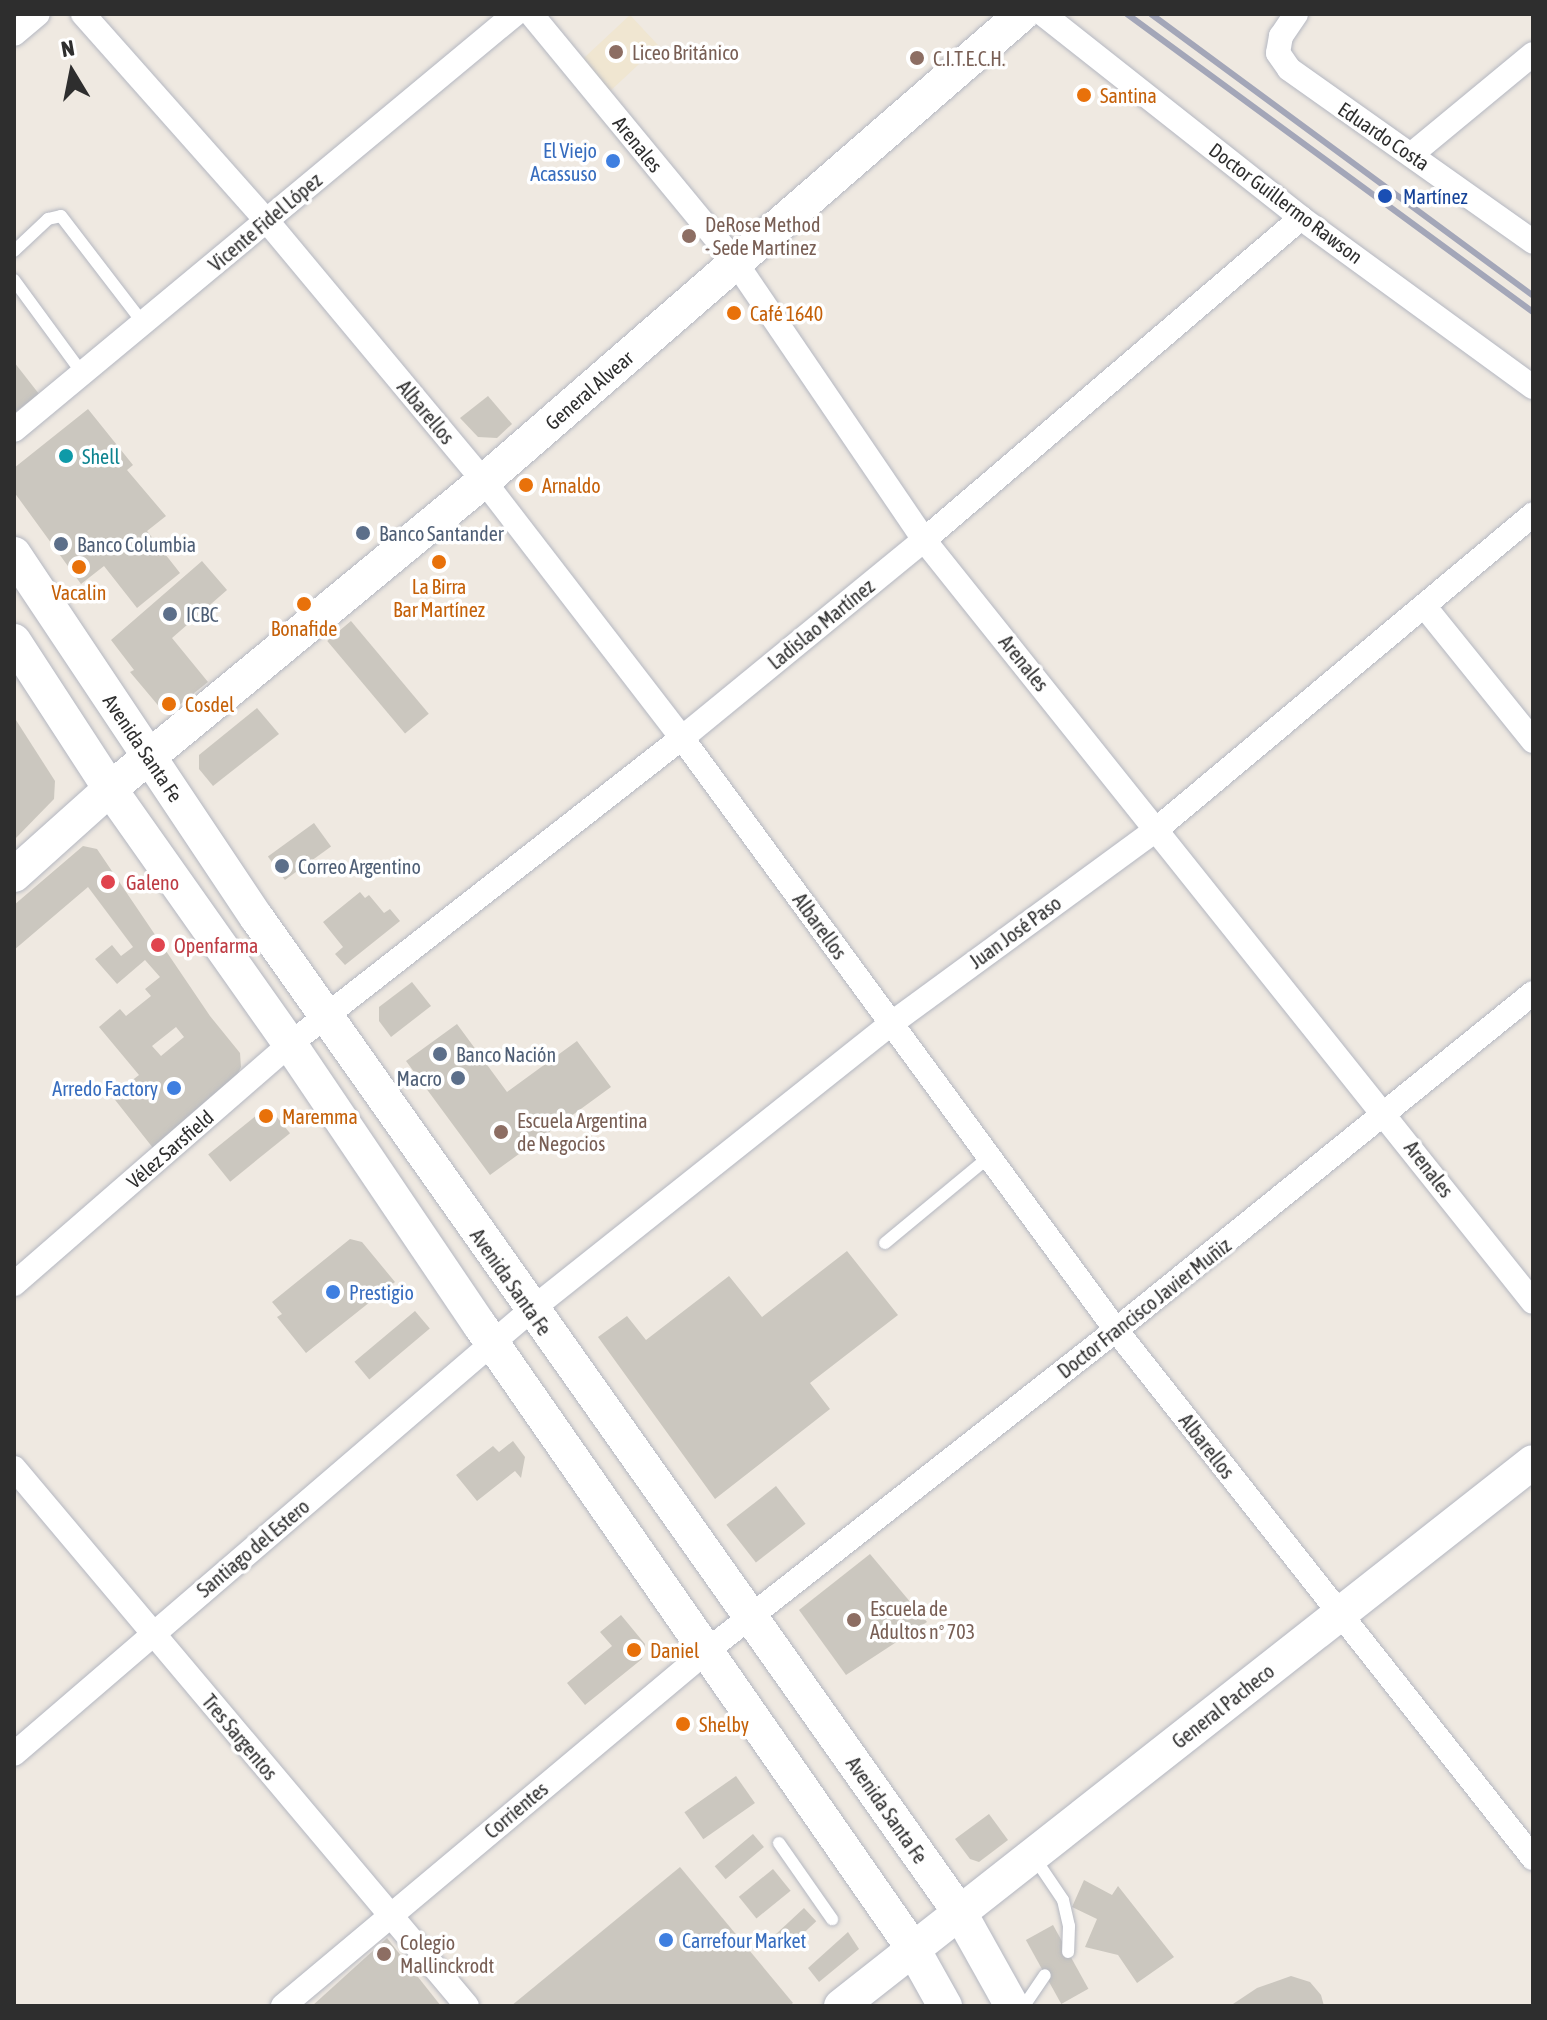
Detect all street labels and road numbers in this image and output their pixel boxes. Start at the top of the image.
street label: Eduardo Costa [1334,97,1434,175]
street label: Arenales [608,111,668,177]
street label: Doctor Guillermo Rawson [1205,138,1367,268]
street label: Vicente Fidel López [204,168,326,276]
street label: General Alvear [540,345,638,435]
street label: Albarellos [392,375,460,449]
street label: Ladislao Martínez [763,574,879,674]
street label: Arenales [994,630,1054,696]
street label: Avenida Santa Fe [98,690,188,806]
street label: Albarellos [788,888,852,964]
street label: Juan José Paso [964,891,1066,973]
street label: Vélez Sarsfield [122,1105,218,1193]
street label: Arenales [1400,1136,1458,1202]
street label: Avenida Santa Fe [465,1224,557,1340]
street label: Doctor Francisco Javier Muñiz [1053,1233,1235,1383]
street label: Albarellos [1174,1409,1240,1483]
street label: Santiago del Estero [192,1494,314,1602]
street label: General Pacheco [1167,1659,1279,1753]
street label: Tres Sargentos [197,1689,283,1785]
street label: Avenida Santa Fe [841,1752,933,1868]
street label: Corrientes [479,1777,553,1843]

